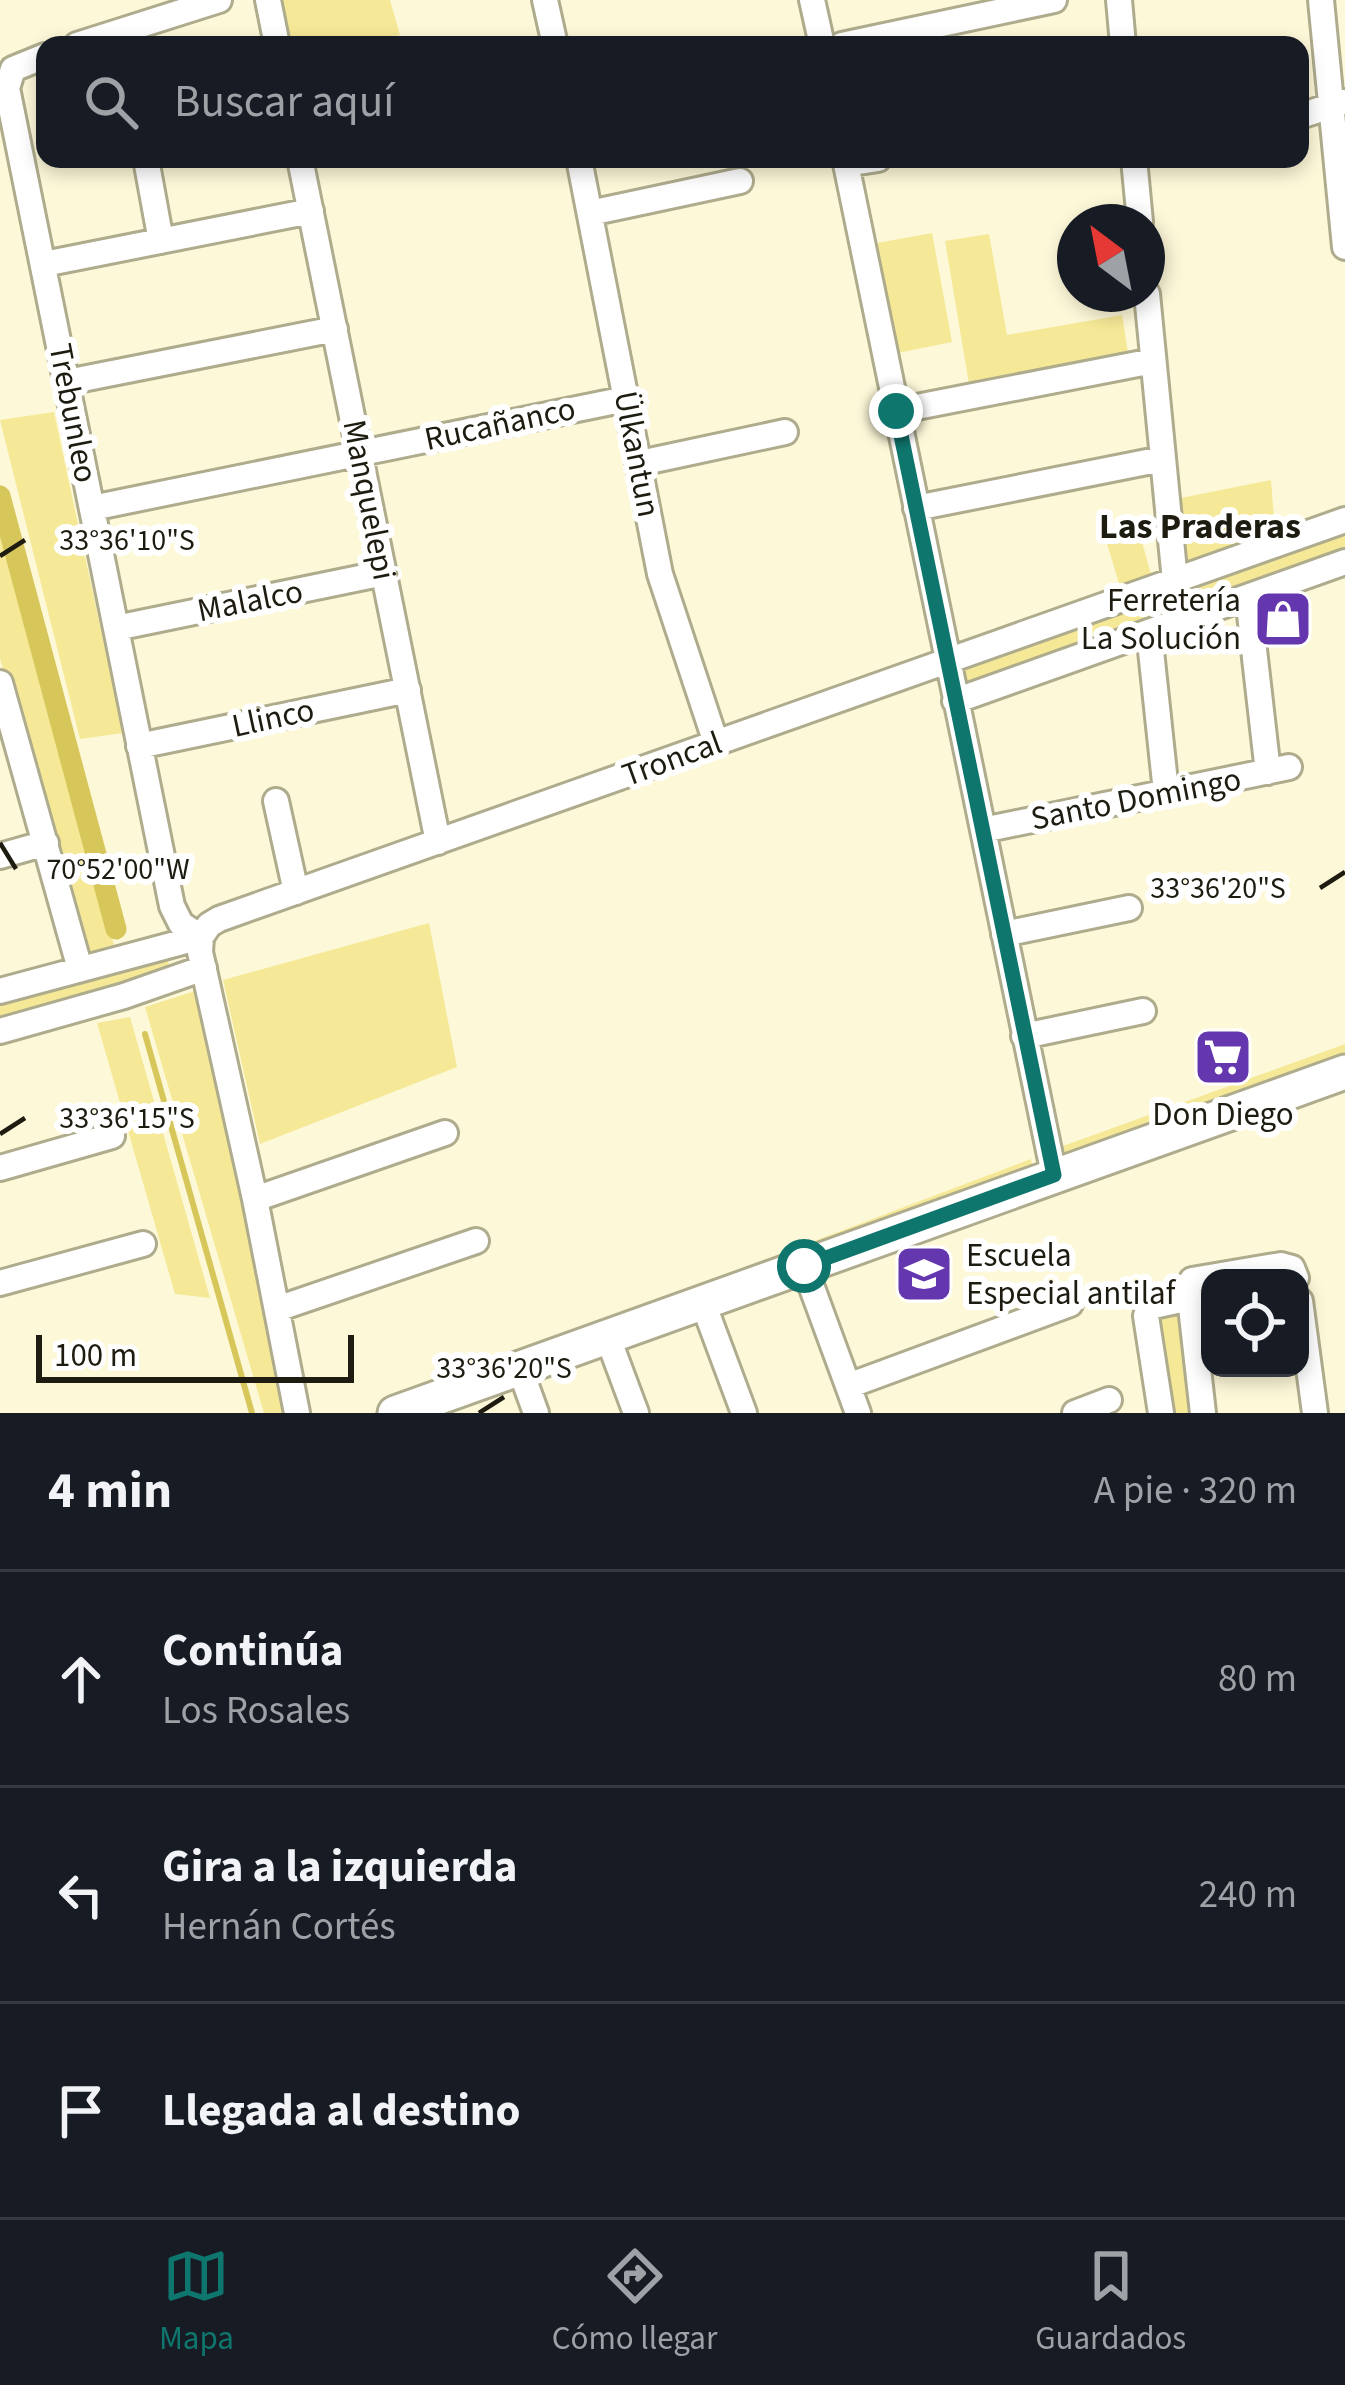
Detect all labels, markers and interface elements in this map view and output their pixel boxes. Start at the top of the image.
search box [36,36,1309,168]
icon: search [78,69,144,135]
text: Buscar aquí [174,70,394,134]
north arrow [1057,204,1165,312]
street label: Trebunleo [37,340,109,486]
route end [869,384,923,438]
street label: Rucañanco [420,385,580,463]
street label: Ülkantun [602,387,672,521]
street label: Manquelepi [330,416,408,584]
district label: Las Praderas [1099,501,1301,552]
text: 33°36'10"S [59,519,195,562]
street label: Malalco [193,568,307,634]
place label: Ferretería La Solución [1081,577,1241,662]
shop icon: Ferretería La Solución [1252,588,1314,650]
street label: Llinco [228,686,318,750]
street label: Troncal [616,719,728,799]
street label: Santo Domingo [1027,756,1245,842]
text: 70°52'00"W [46,848,190,891]
text: 33°36'20"S [1150,867,1286,910]
supermarket icon: Don Diego [1192,1026,1254,1088]
place label: Don Diego [1152,1091,1294,1138]
text: 33°36'15"S [59,1097,195,1140]
place label: Escuela Especial antilaf [966,1232,1177,1317]
route start [777,1239,831,1293]
school or university icon: Escuela Especial antilaf [893,1243,955,1305]
map controls [1201,1269,1309,1377]
button: locate [1201,1269,1309,1377]
scale bar [36,1329,354,1382]
text: 100 m [54,1332,137,1379]
text: 33°36'20"S [436,1347,572,1390]
text: 4 min [48,1455,172,1527]
text: A pie · 320 m [1094,1463,1297,1519]
text: Continúa [162,1619,344,1683]
icon: ahead [48,1646,114,1712]
text: 80 m [1218,1651,1297,1707]
text: Los Rosales [162,1683,350,1739]
text: Gira a la izquierda [162,1835,518,1899]
icon: left [48,1862,114,1928]
text: 240 m [1199,1867,1297,1923]
text: Hernán Cortés [162,1899,396,1955]
icon: arrive [48,2078,114,2144]
text: Llegada al destino [162,2079,521,2143]
tab: Mapa [159,2243,234,2362]
tab: Cómo llegar [552,2243,717,2362]
tab: Guardados [1035,2243,1186,2362]

